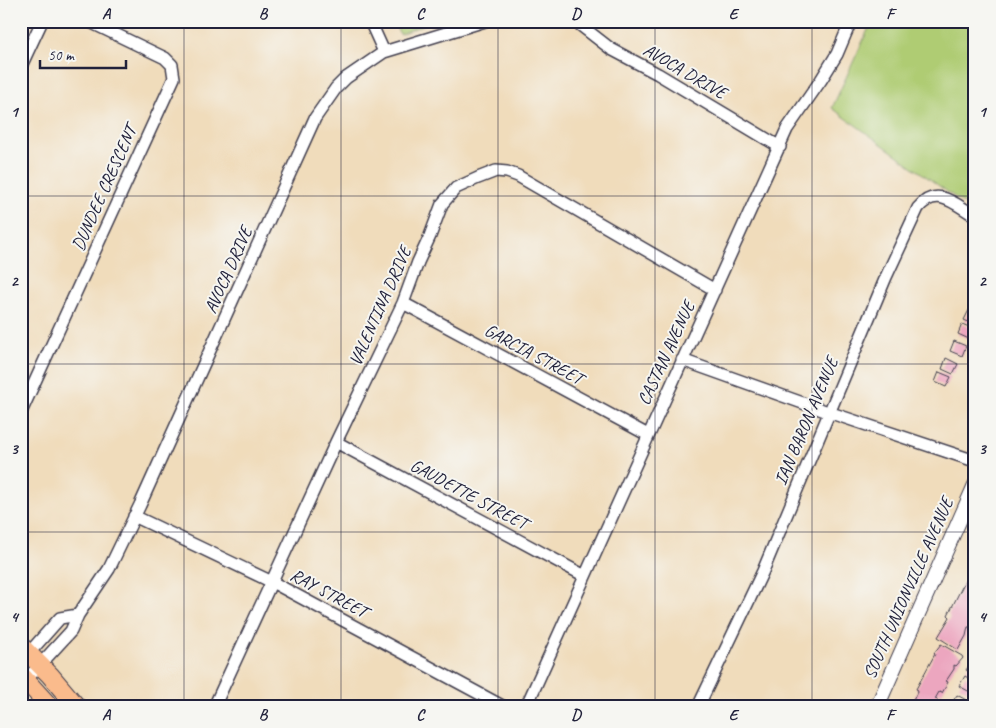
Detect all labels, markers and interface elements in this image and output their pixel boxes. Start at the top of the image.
text: A [102,4,112,24]
text: B [259,4,269,24]
text: C [416,4,426,24]
text: D [571,4,582,24]
text: E [729,4,740,24]
text: F [886,4,897,24]
scale bar [40,38,126,70]
street label: AVOCA DRIVE [640,38,732,105]
text: 50 m [48,46,75,65]
text: 1 [10,102,19,122]
text: 1 [978,102,987,122]
street label: DUNDEE CRESCENT [67,118,143,254]
street label: AVOCA DRIVE [199,221,258,317]
street label: VALENTINA DRIVE [344,241,417,369]
text: 2 [10,271,19,291]
text: 2 [978,271,987,291]
street label: CASTAN AVENUE [632,296,700,408]
street label: GARCIA STREET [481,319,590,391]
street label: IAN BARON AVENUE [769,352,844,488]
text: 3 [10,439,19,459]
text: 3 [978,439,987,459]
street label: GAUDETTE STREET [407,454,535,536]
street label: SOUTH UNIONVILLE AVENUE [858,492,959,682]
street label: RAY STREET [287,564,375,625]
text: 4 [10,607,19,627]
text: 4 [978,607,987,627]
text: A [102,705,112,725]
text: B [259,705,269,725]
text: C [416,705,426,725]
text: D [571,705,582,725]
text: E [729,705,740,725]
text: F [886,705,897,725]

